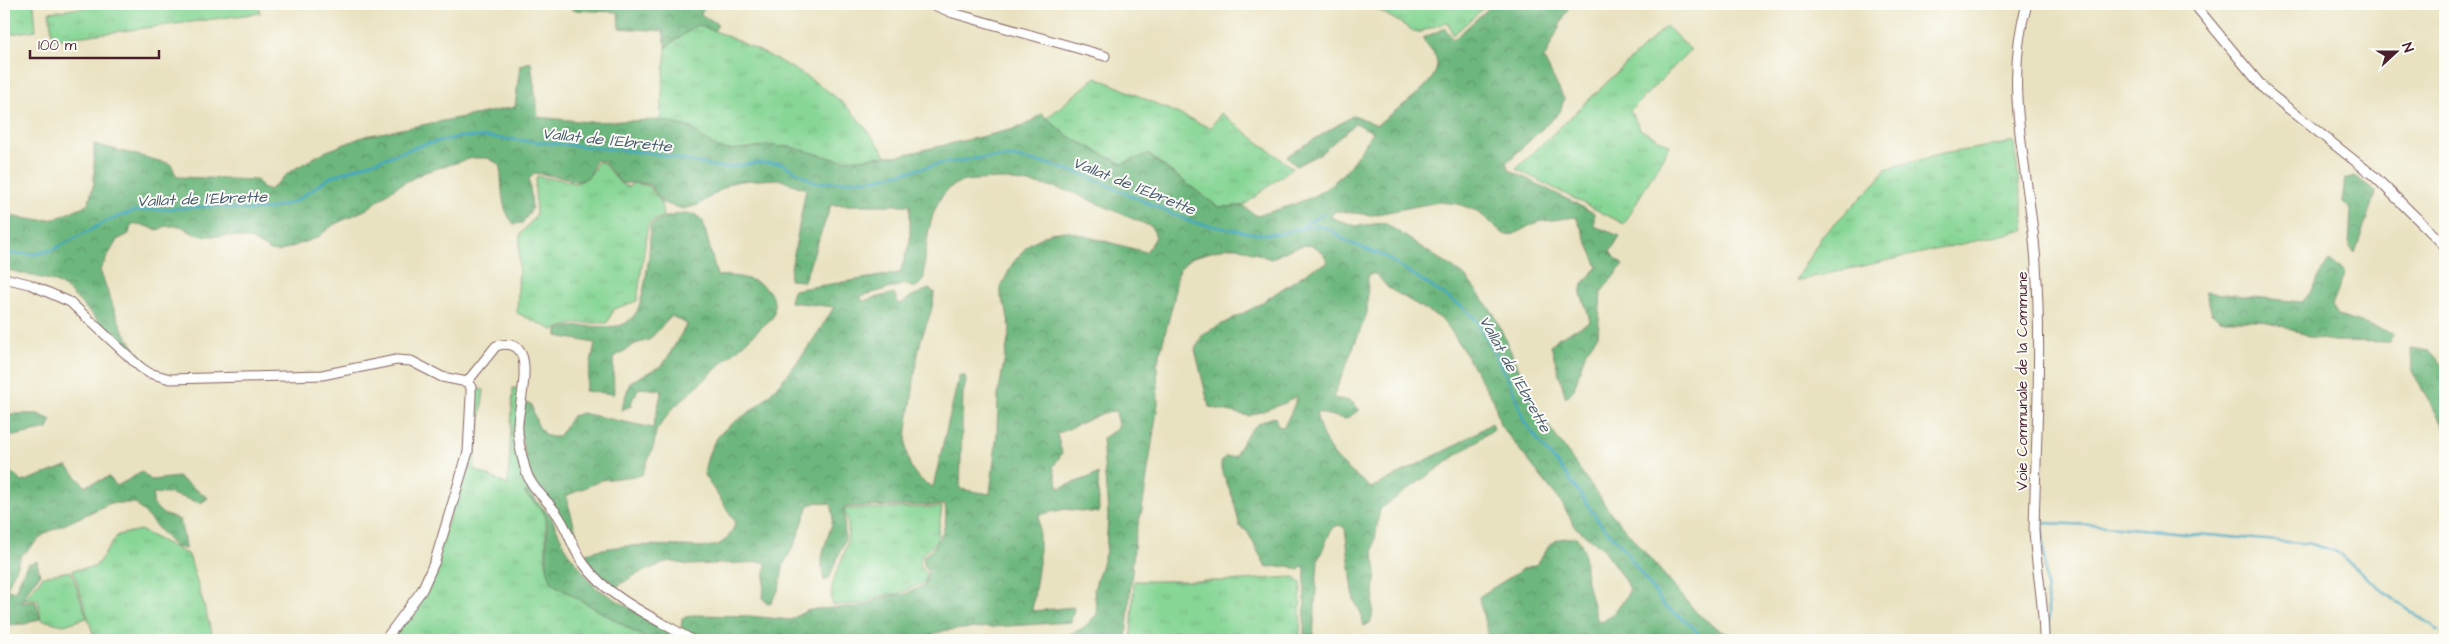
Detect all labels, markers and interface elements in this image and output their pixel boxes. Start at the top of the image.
scale bar [30,28,159,60]
north arrow [2372,28,2422,78]
text: 100 m [38,35,77,56]
text: N [2396,40,2418,56]
water label: Vallat de l'Ebrette [541,122,674,158]
water label: Vallat de l'Ebrette [1070,151,1200,221]
water label: Vallat de l'Ebrette [137,186,269,212]
street label: Voie Communale de la Commune [2012,271,2033,491]
water label: Vallat de l'Ebrette [1474,312,1557,437]

